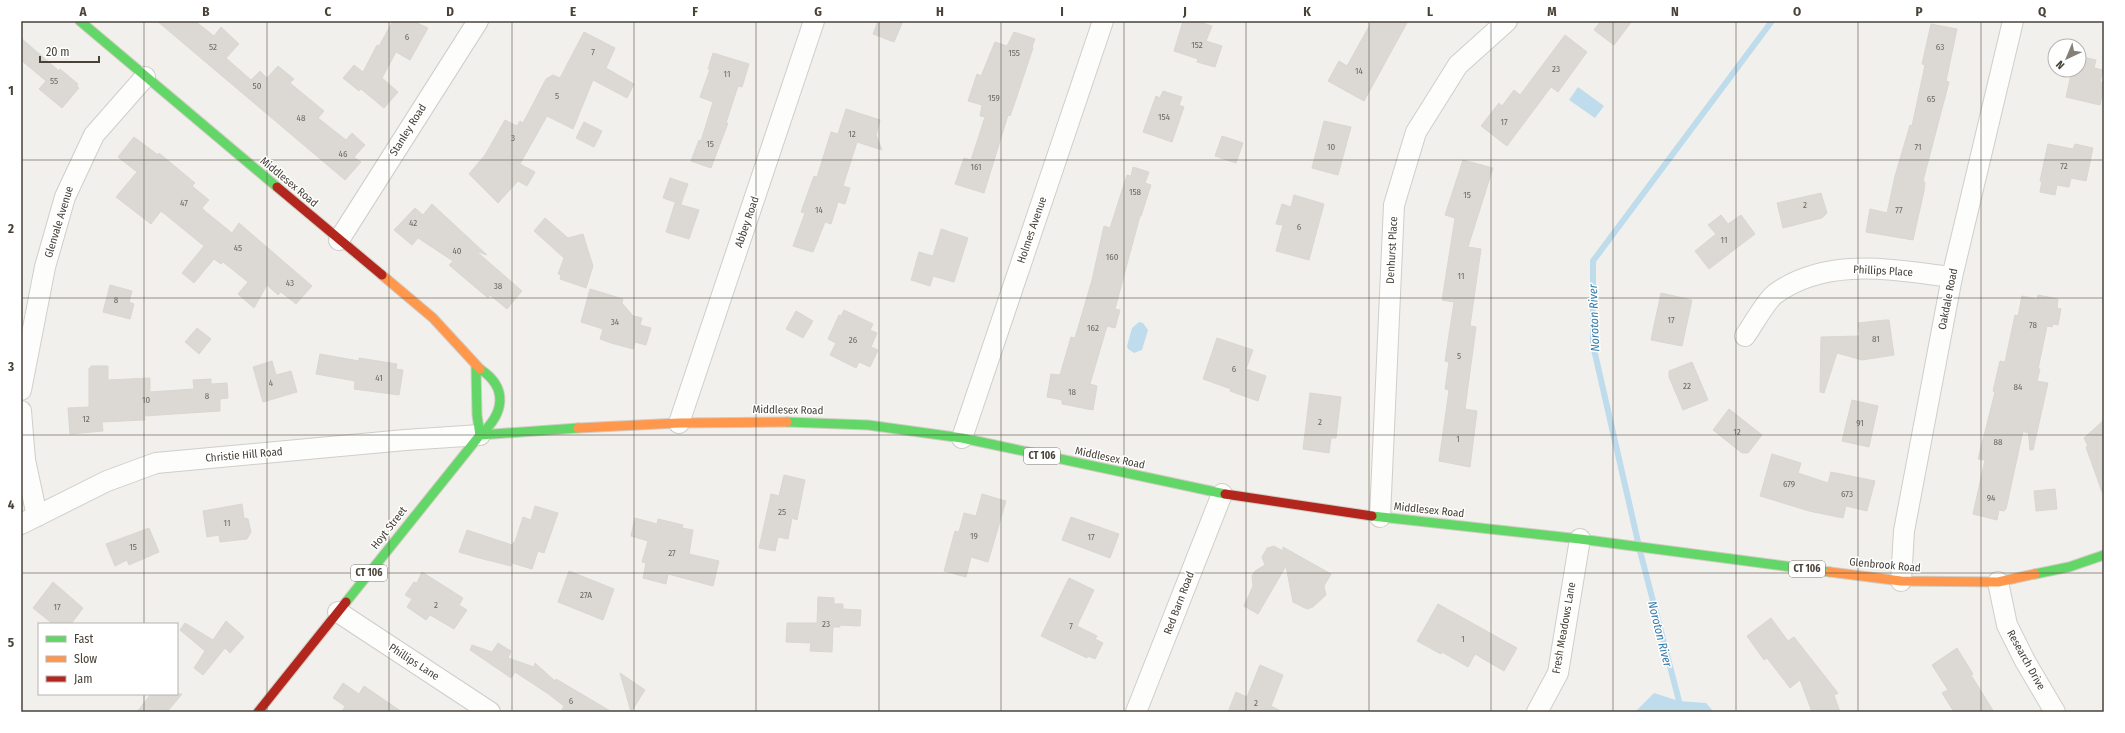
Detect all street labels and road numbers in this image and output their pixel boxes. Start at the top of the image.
street label: Stanley Road [387,102,429,158]
street label: Middlesex Road [258,154,320,210]
street label: Glenvale Avenue [42,185,76,259]
street label: Abbey Road [732,195,762,249]
street label: Holmes Avenue [1015,195,1049,265]
street label: Denhurst Place [1384,216,1400,284]
street label: Phillips Place [1853,263,1913,279]
street label: Oakdale Road [1936,267,1960,331]
street label: Middlesex Road [752,403,824,417]
street label: Middlesex Road [1074,444,1146,472]
street label: Christie Hill Road [205,445,283,465]
road number: CT 106 [1024,448,1060,464]
street label: Middlesex Road [1393,500,1465,520]
street label: Hoyt Street [368,504,410,552]
street label: Glenbrook Road [1849,555,1921,575]
road number: CT 106 [1789,561,1825,577]
road number: CT 106 [351,565,387,581]
street label: Red Barn Road [1161,570,1197,636]
street label: Fresh Meadows Lane [1550,581,1578,675]
street label: Research Drive [2004,628,2048,692]
street label: Phillips Lane [386,641,442,683]

